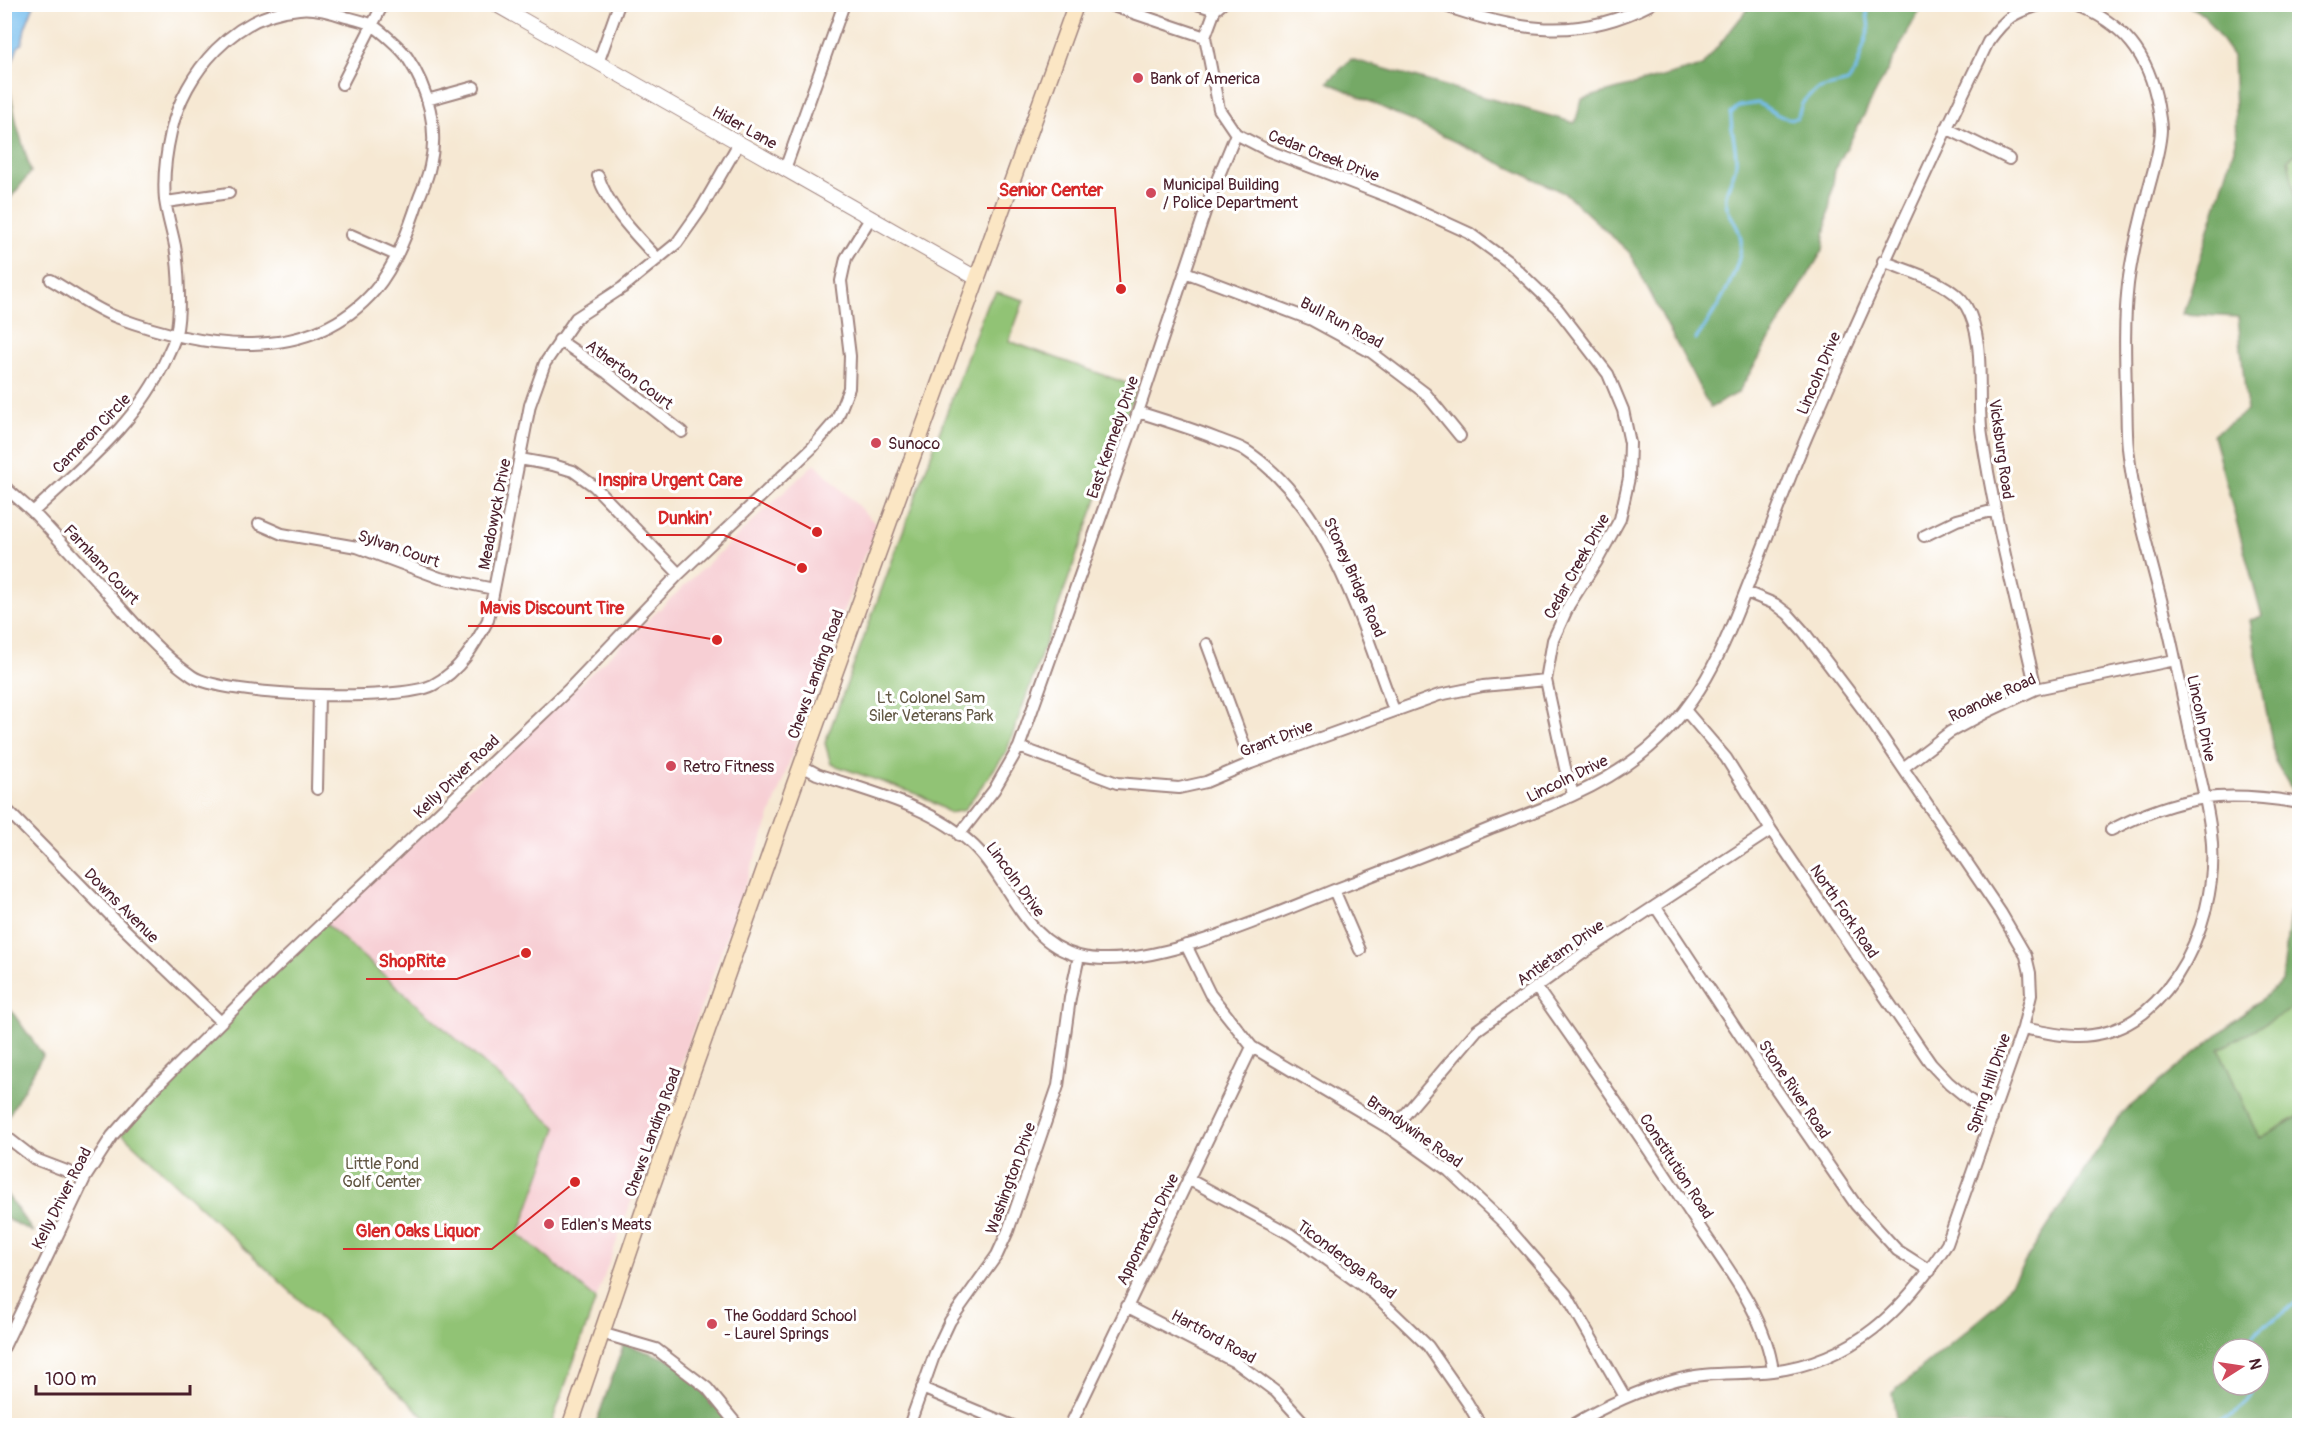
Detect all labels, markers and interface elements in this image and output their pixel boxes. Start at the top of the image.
place label: Bank of America [1150,69,1260,89]
marker: Bank of America [1131,71,1145,85]
street label: Hider Lane [709,102,780,154]
street label: Cedar Creek Drive [1265,126,1382,186]
callout: Senior Center [987,172,1115,208]
place label: Municipal Building / Police Department [1163,175,1299,213]
text: Senior Center [999,179,1104,202]
marker: Municipal Building / Police Department [1144,186,1158,200]
street label: Bull Run Road [1297,293,1386,353]
street label: Lincoln Drive [1793,329,1845,418]
street label: Atherton Court [582,336,677,414]
street label: East Kennedy Drive [1083,373,1143,501]
street label: Cameron Circle [48,389,135,478]
street label: Vicksburg Road [1984,398,2018,500]
place label: Sunoco [888,434,940,454]
marker: Sunoco [869,436,883,450]
street label: Meadowyck Drive [474,457,516,571]
callout: Inspira Urgent Care [585,462,754,498]
text: Inspira Urgent Care [598,469,744,492]
callout: Dunkin' [646,499,724,535]
text: Dunkin' [658,507,712,530]
street label: Cedar Creek Drive [1540,510,1614,623]
street label: Stoney Bridge Road [1319,514,1390,641]
street label: Farnham Court [59,520,144,609]
street label: Sylvan Court [355,526,443,572]
callout: Mavis Discount Tire [468,590,636,626]
text: Mavis Discount Tire [480,597,625,620]
street label: Chews Landing Road [783,607,849,742]
street label: Roanoke Road [1946,669,2039,727]
street label: Lincoln Drive [2182,673,2220,763]
park label: Lt. Colonel Sam Siler Veterans Park [869,688,994,726]
street label: Grant Drive [1237,716,1316,762]
street label: Kelly Driver Road [409,731,504,823]
street label: Lincoln Drive [1524,751,1611,807]
place label: Retro Fitness [683,757,774,777]
marker: Retro Fitness [664,759,678,773]
street label: Lincoln Drive [981,838,1049,921]
street label: North Fork Road [1805,861,1883,962]
street label: Downs Avenue [80,864,163,947]
street label: Antietam Drive [1513,915,1608,990]
callout: ShopRite [366,943,457,979]
text: ShopRite [378,950,447,973]
street label: Spring Hill Drive [1963,1031,2015,1136]
street label: Stone River Road [1754,1036,1835,1143]
street label: Chews Landing Road [620,1065,686,1200]
street label: Brandywine Road [1363,1091,1466,1172]
street label: Constitution Road [1635,1110,1718,1223]
street label: Washington Drive [981,1120,1040,1237]
street label: Kelly Driver Road [28,1144,96,1253]
park label: Little Pond Golf Center [342,1154,422,1192]
street label: Appomattox Drive [1112,1170,1184,1289]
callout: Glen Oaks Liquor [343,1213,492,1249]
place label: Edlen's Meats [561,1215,651,1235]
street label: Ticonderoga Road [1293,1216,1400,1304]
marker: Edlen's Meats [542,1217,556,1231]
text: Glen Oaks Liquor [356,1220,481,1243]
street label: Hartford Road [1168,1305,1259,1368]
place label: The Goddard School - Laurel Springs [724,1306,857,1344]
marker: The Goddard School - Laurel Springs [705,1317,719,1331]
north arrow [2211,1337,2271,1397]
text: N [2244,1357,2266,1372]
scale bar [36,1358,190,1396]
text: 100 m [45,1368,97,1391]

